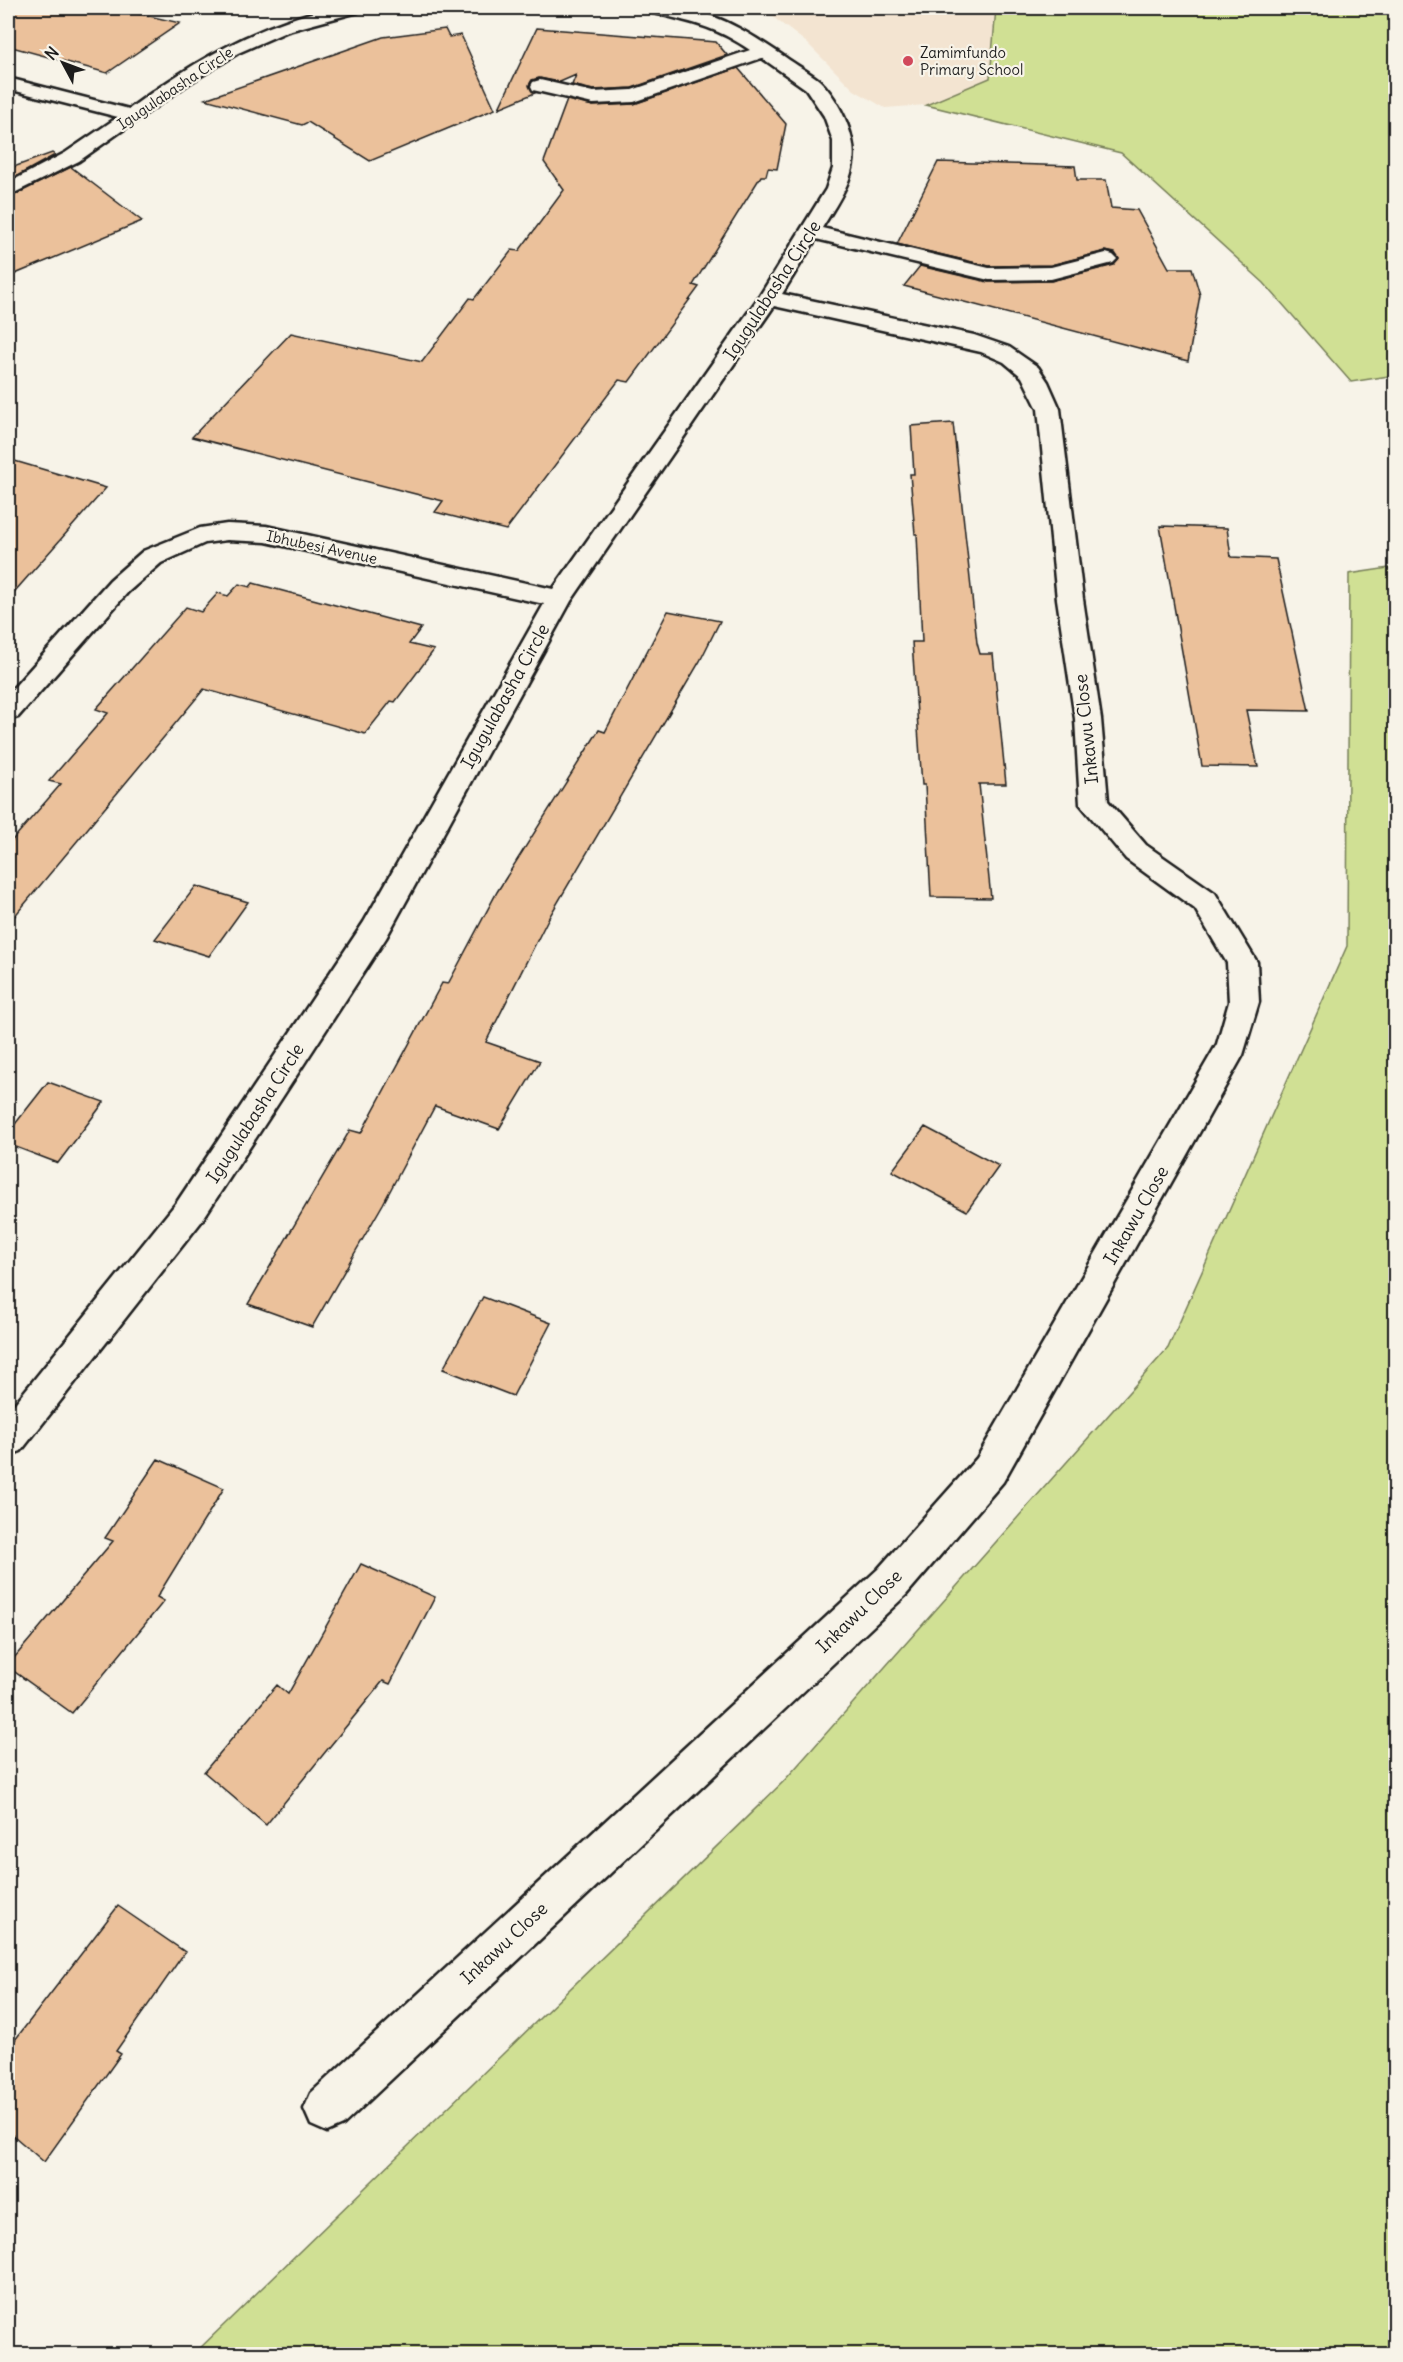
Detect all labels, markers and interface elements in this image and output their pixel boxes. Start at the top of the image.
north arrow [33,33,93,93]
text: N [41,42,63,64]
street label: Igugulabasha Circle [114,42,236,134]
place label: Zamimfundo Primary School [920,43,1023,79]
marker: Zamimfundo Primary School [901,54,915,68]
street label: Igugulabasha Circle [718,216,826,364]
street label: Ibhubesi Avenue [265,526,379,568]
street label: Igugulabasha Circle [456,620,554,772]
street label: Inkawu Close [1069,673,1103,785]
street label: Igugulabasha Circle [201,1039,309,1187]
street label: Inkawu Close [1098,1161,1174,1269]
street label: Inkawu Close [811,1564,907,1658]
street label: Inkawu Close [456,1897,552,1989]

